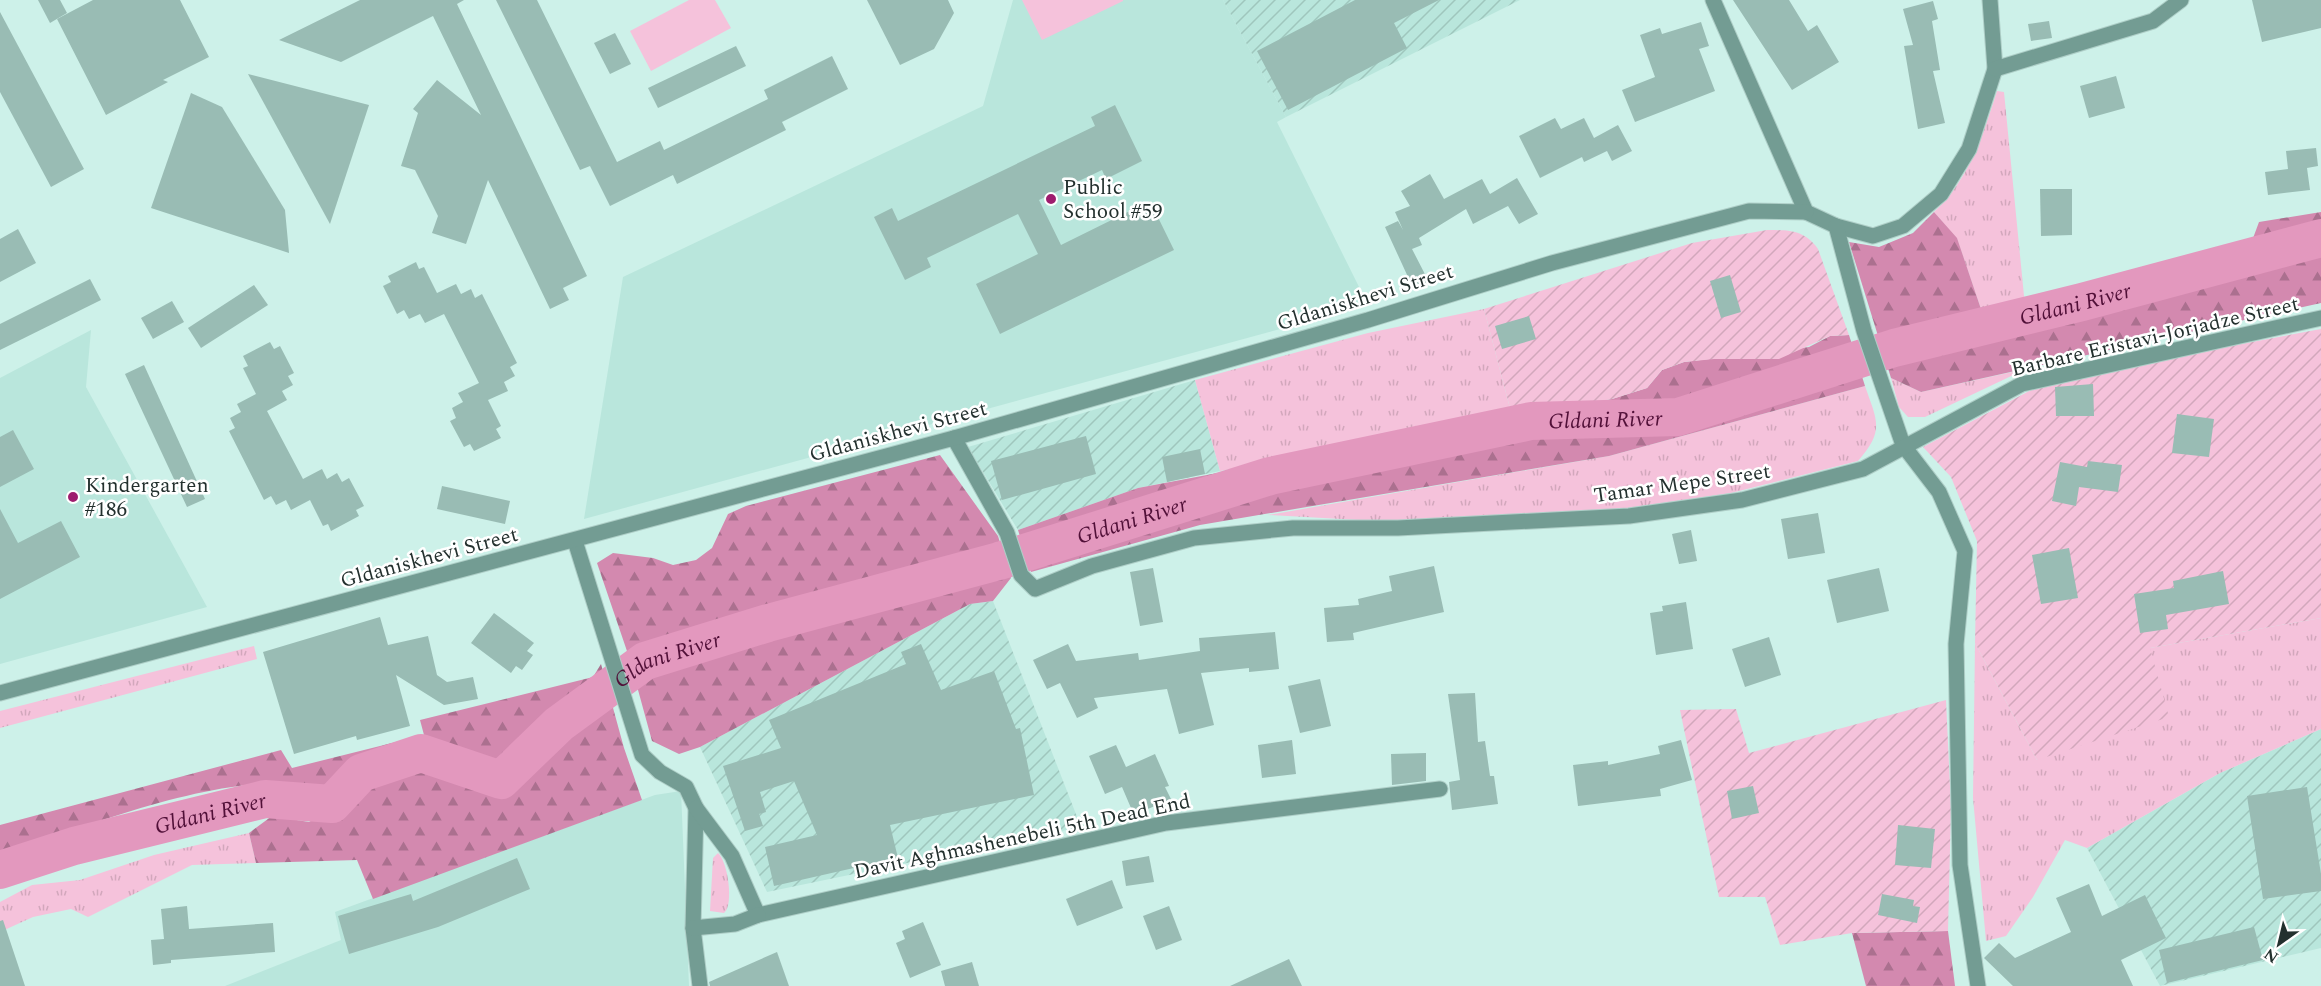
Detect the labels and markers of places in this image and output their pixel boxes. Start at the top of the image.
place label: Public School #59 [1063,172,1163,228]
marker: Public School #59 [1044,192,1058,206]
place label: Kindergarten #186 [85,470,209,526]
marker: Kindergarten #186 [66,490,80,504]

